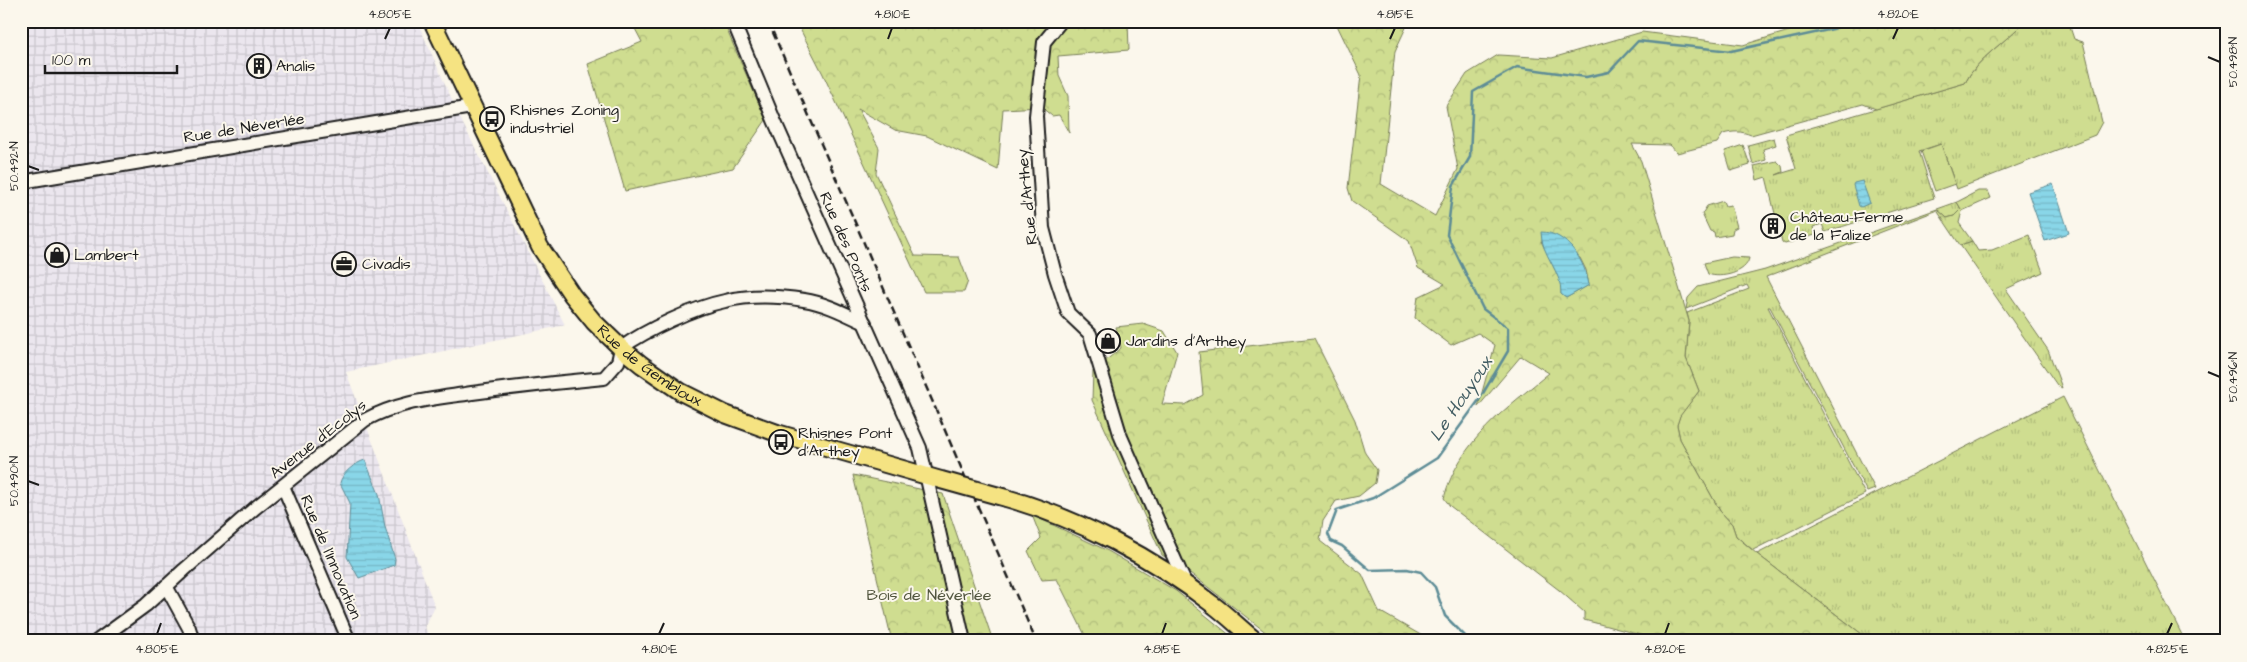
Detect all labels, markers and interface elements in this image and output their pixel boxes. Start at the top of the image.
text: 4.805°E [368,6,412,23]
text: 4.810°E [874,6,910,23]
text: 4.815°E [1376,6,1414,23]
text: 4.820°E [1877,6,1919,23]
text: 50.498°N [2225,36,2242,87]
scale bar [45,42,178,74]
text: 100 m [52,50,91,71]
building icon: Analis [246,53,272,79]
place label: Analis [276,55,315,77]
place label: Rhisnes Zoning industriel [510,99,619,139]
bus stop icon: Rhisnes Zoning industriel [479,106,505,132]
street label: Rue de Néverlée [182,108,306,148]
text: 50.492°N [6,141,23,191]
street label: Rue d'Arthey [1011,148,1044,246]
street label: Rue des Ponts [814,188,878,296]
place label: Château-Ferme de la Falize [1790,206,1904,246]
building icon: Château-Ferme de la Falize [1760,213,1786,239]
shop icon: Lambert [44,242,70,268]
place label: Lambert [74,244,139,266]
office icon: Civadis [331,251,357,277]
place label: Civadis [362,253,411,275]
street label: Rue de Gembloux [592,320,706,412]
shop icon: Jardins d'Arthey [1095,328,1121,354]
place label: Jardins d'Arthey [1126,330,1246,353]
water label: Le Houyoux [1423,350,1500,447]
text: 50.496°N [2225,351,2242,402]
street label: Avenue d'Ecolys [265,394,372,485]
place label: Rhisnes Pont d'Arthey [798,422,893,463]
bus stop icon: Rhisnes Pont d'Arthey [768,429,794,455]
text: 50.490°N [6,455,23,506]
street label: Rue de l'Innovation [295,492,367,622]
park label: Bois de Néverlée [867,584,992,606]
text: 4.805°E [135,641,179,658]
text: 4.810°E [641,641,677,658]
text: 4.815°E [1143,641,1181,658]
text: 4.820°E [1644,641,1686,658]
text: 4.825°E [2146,641,2188,658]

